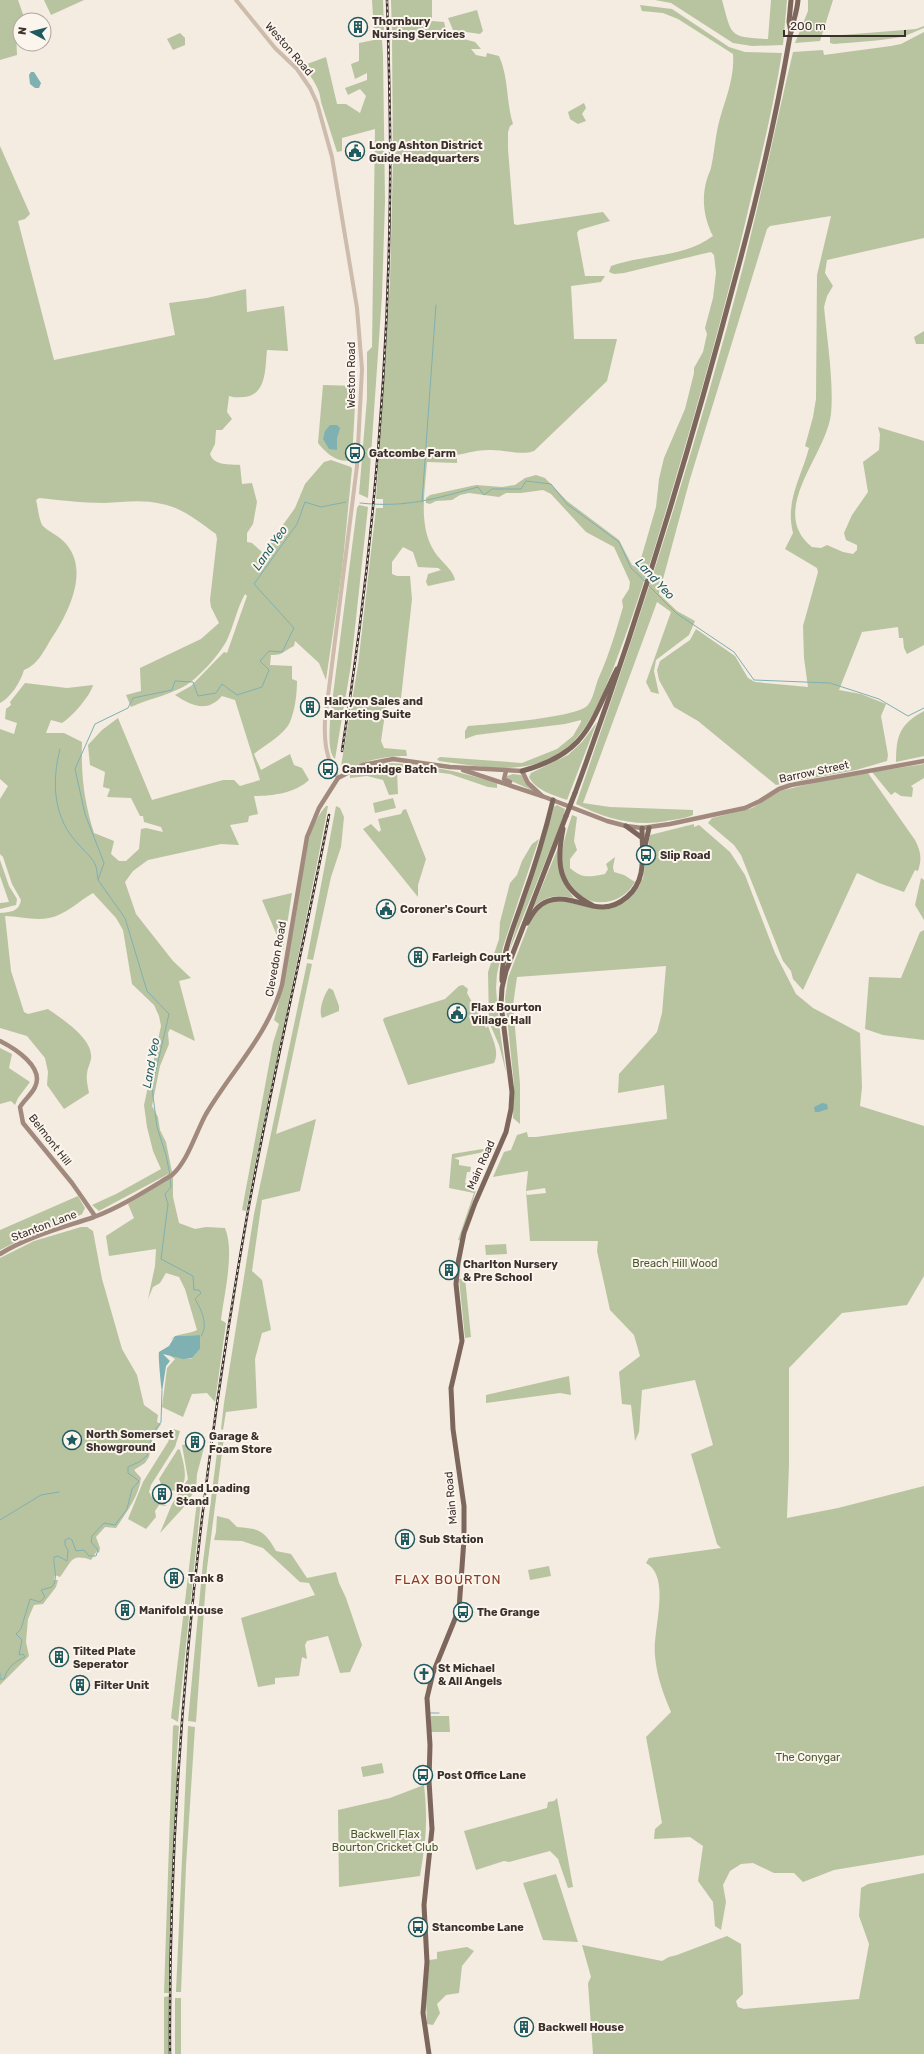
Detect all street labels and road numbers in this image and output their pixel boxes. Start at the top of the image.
street label: Weston Road [262,20,316,78]
street label: Weston Road [345,342,358,408]
street label: Barrow Street [778,758,851,786]
street label: Clevedon Road [263,920,289,998]
street label: Belmont Hill [26,1112,74,1168]
street label: Main Road [464,1138,498,1192]
street label: Stanton Lane [10,1208,78,1244]
street label: Main Road [442,1471,460,1525]

